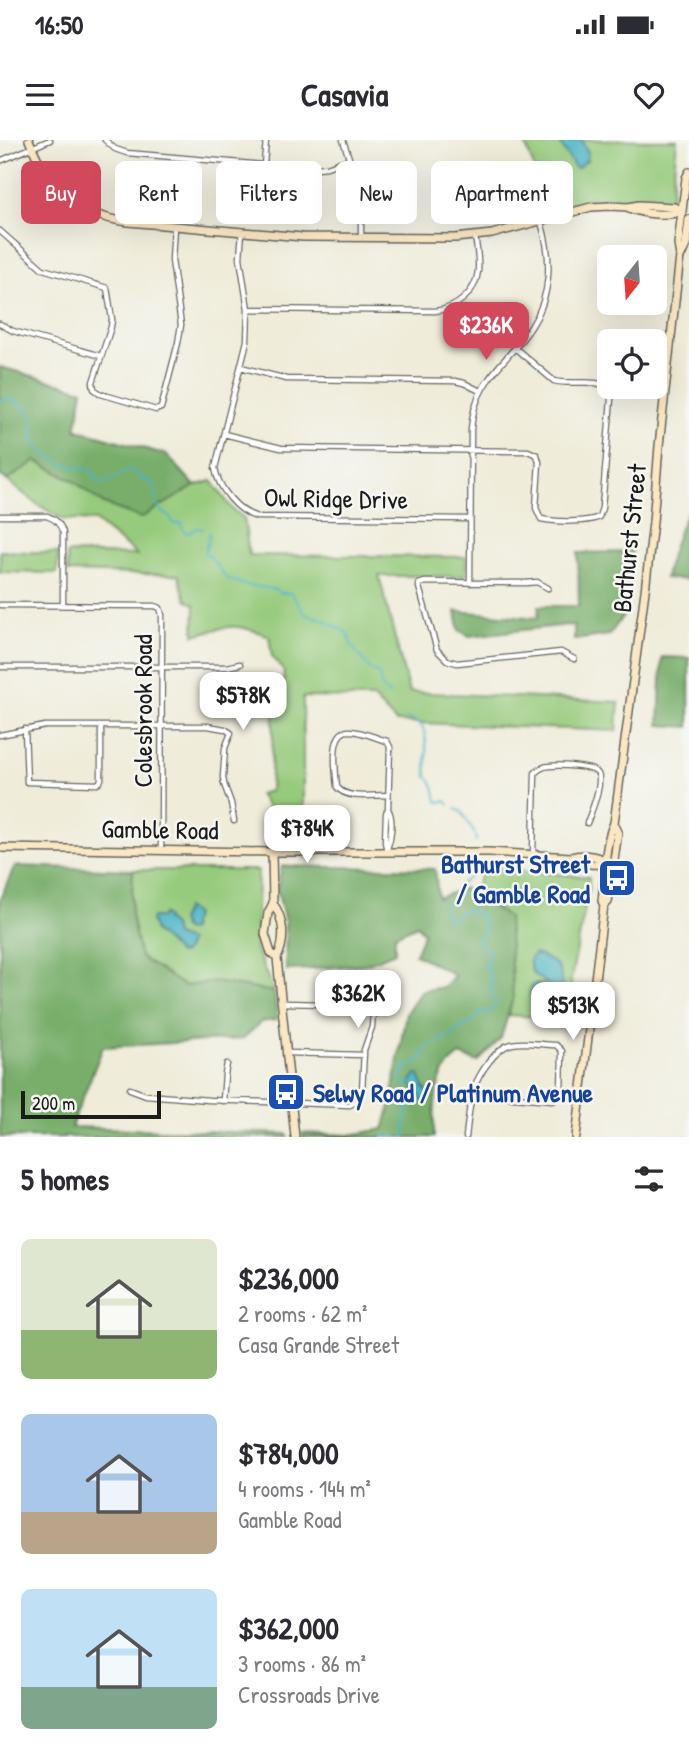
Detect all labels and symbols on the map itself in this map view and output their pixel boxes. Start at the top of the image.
north arrow [597,245,667,315]
pin: $236K [437,302,535,362]
street label: Bathurst Street [604,461,654,614]
street label: Owl Ridge Drive [264,479,408,517]
street label: Colesbrook Road [125,634,160,788]
pin: $578K [194,672,292,732]
pin: $784K [258,806,356,865]
street label: Gamble Road [101,810,219,848]
place label: Bathurst Street / Gamble Road [441,846,591,911]
bus stop icon: Bathurst Street / Gamble Road [596,857,638,899]
pin: $362K [309,970,407,1030]
pin: $513K [524,982,622,1042]
bus stop icon: Selwy Road / Platinum Avenue [265,1071,307,1113]
place label: Selwy Road / Platinum Avenue [313,1075,594,1111]
scale bar [21,1088,161,1120]

